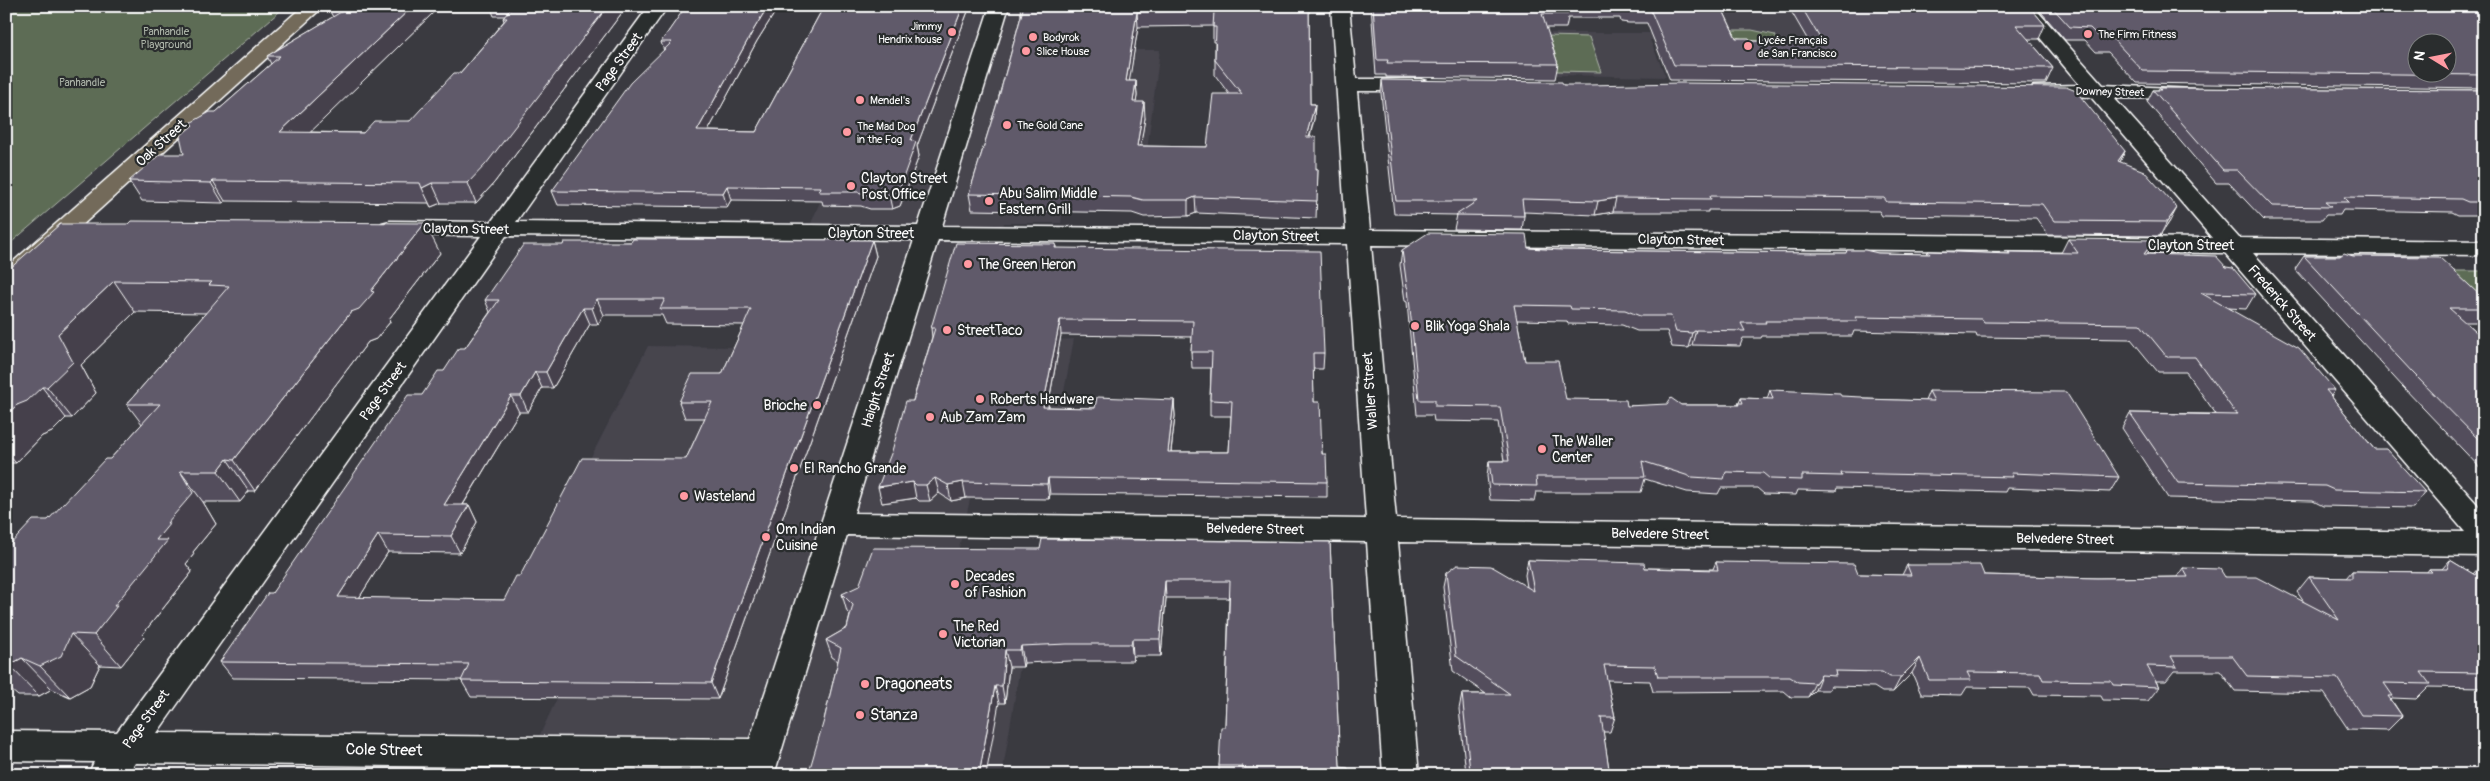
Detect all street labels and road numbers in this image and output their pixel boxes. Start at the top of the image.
street label: Page Street [592,29,646,95]
street label: Downey Street [2076,85,2145,99]
street label: Oak Street [132,116,190,170]
street label: Clayton Street [423,220,510,238]
street label: Clayton Street [828,225,915,242]
street label: Clayton Street [1233,227,1320,245]
street label: Clayton Street [1638,231,1725,249]
street label: Clayton Street [2148,237,2235,254]
street label: Frederick Street [2244,261,2320,345]
street label: Haight Street [858,350,898,430]
street label: Waller Street [1359,351,1381,431]
street label: Page Street [356,358,410,424]
street label: Belvedere Street [1206,520,1304,538]
street label: Belvedere Street [1611,525,1709,543]
street label: Belvedere Street [2016,530,2114,548]
street label: Page Street [119,686,173,752]
street label: Cole Street [345,739,423,761]

